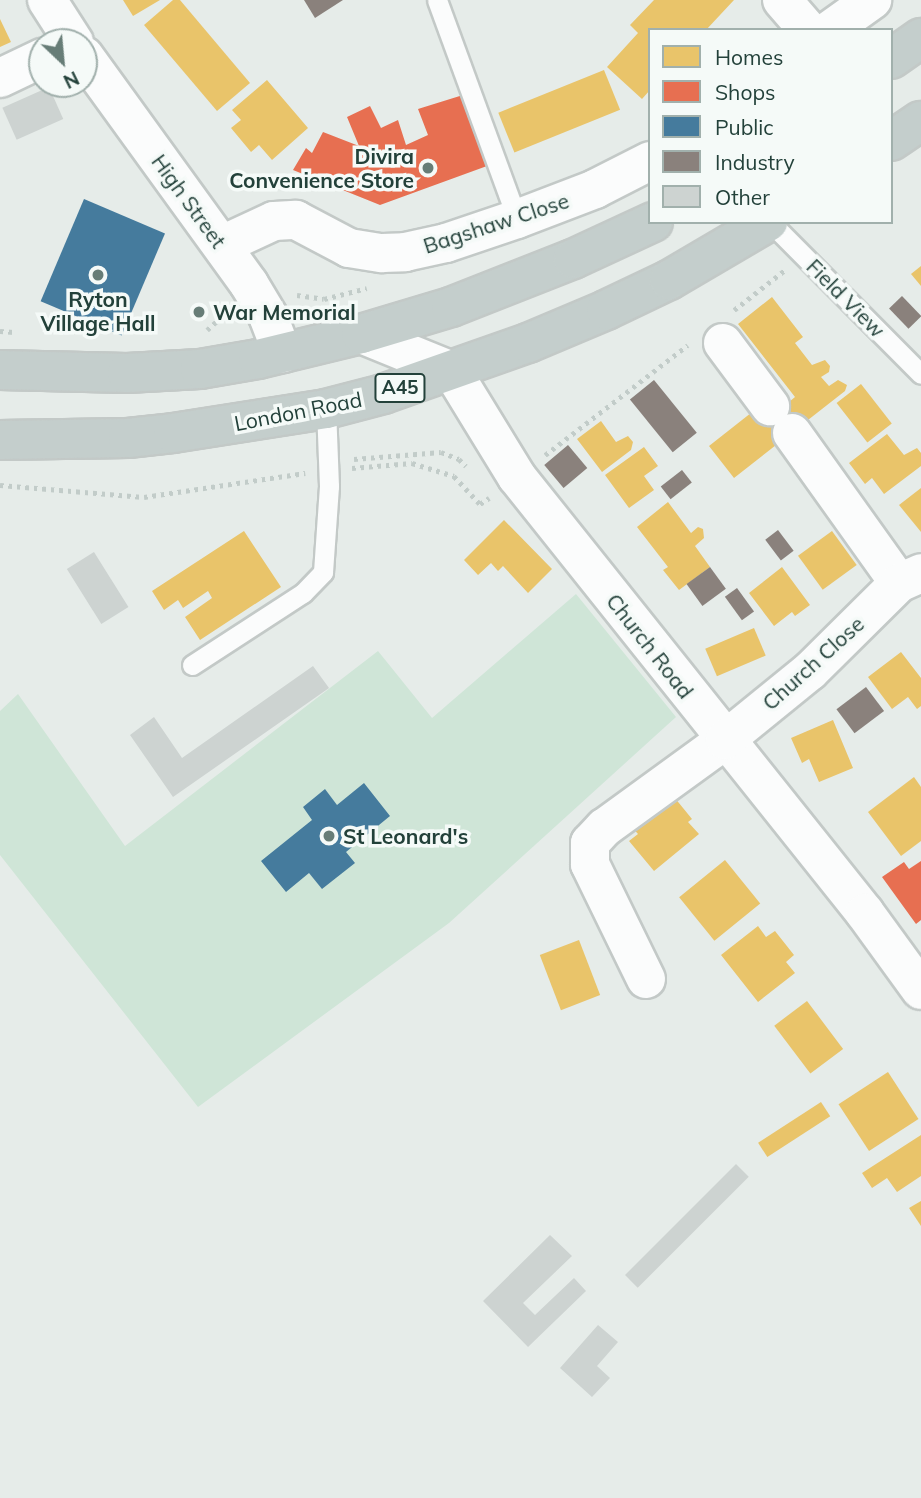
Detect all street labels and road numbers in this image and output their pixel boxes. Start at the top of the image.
street label: High Street [147,149,231,253]
street label: Bagshaw Close [420,188,572,258]
street label: Field View [802,254,890,342]
road number: A45 [374,372,426,404]
street label: London Road [232,386,364,436]
street label: Church Road [601,589,699,703]
street label: Church Close [757,611,869,715]

